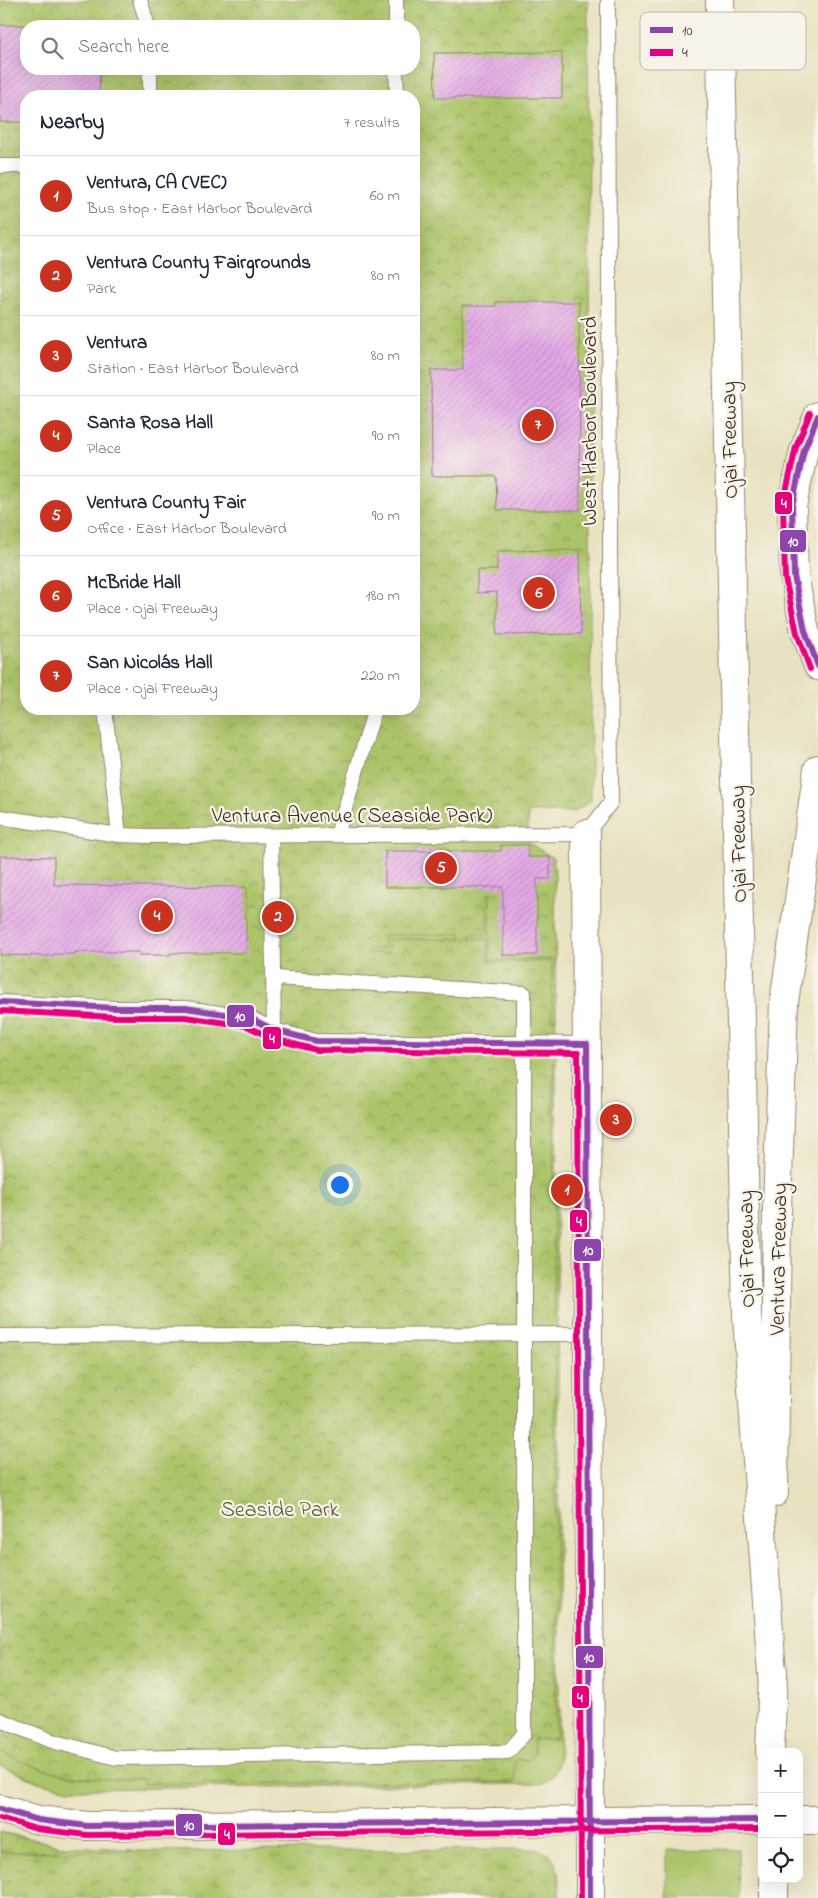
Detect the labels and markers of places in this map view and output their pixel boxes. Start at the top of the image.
pin: 7 [522,406,554,444]
pin: 6 [523,574,555,612]
pin: 5 [425,849,457,887]
pin: 4 [141,897,173,935]
pin: 2 [262,898,294,936]
pin: 3 [600,1101,632,1139]
pin: 1 [551,1171,583,1209]

